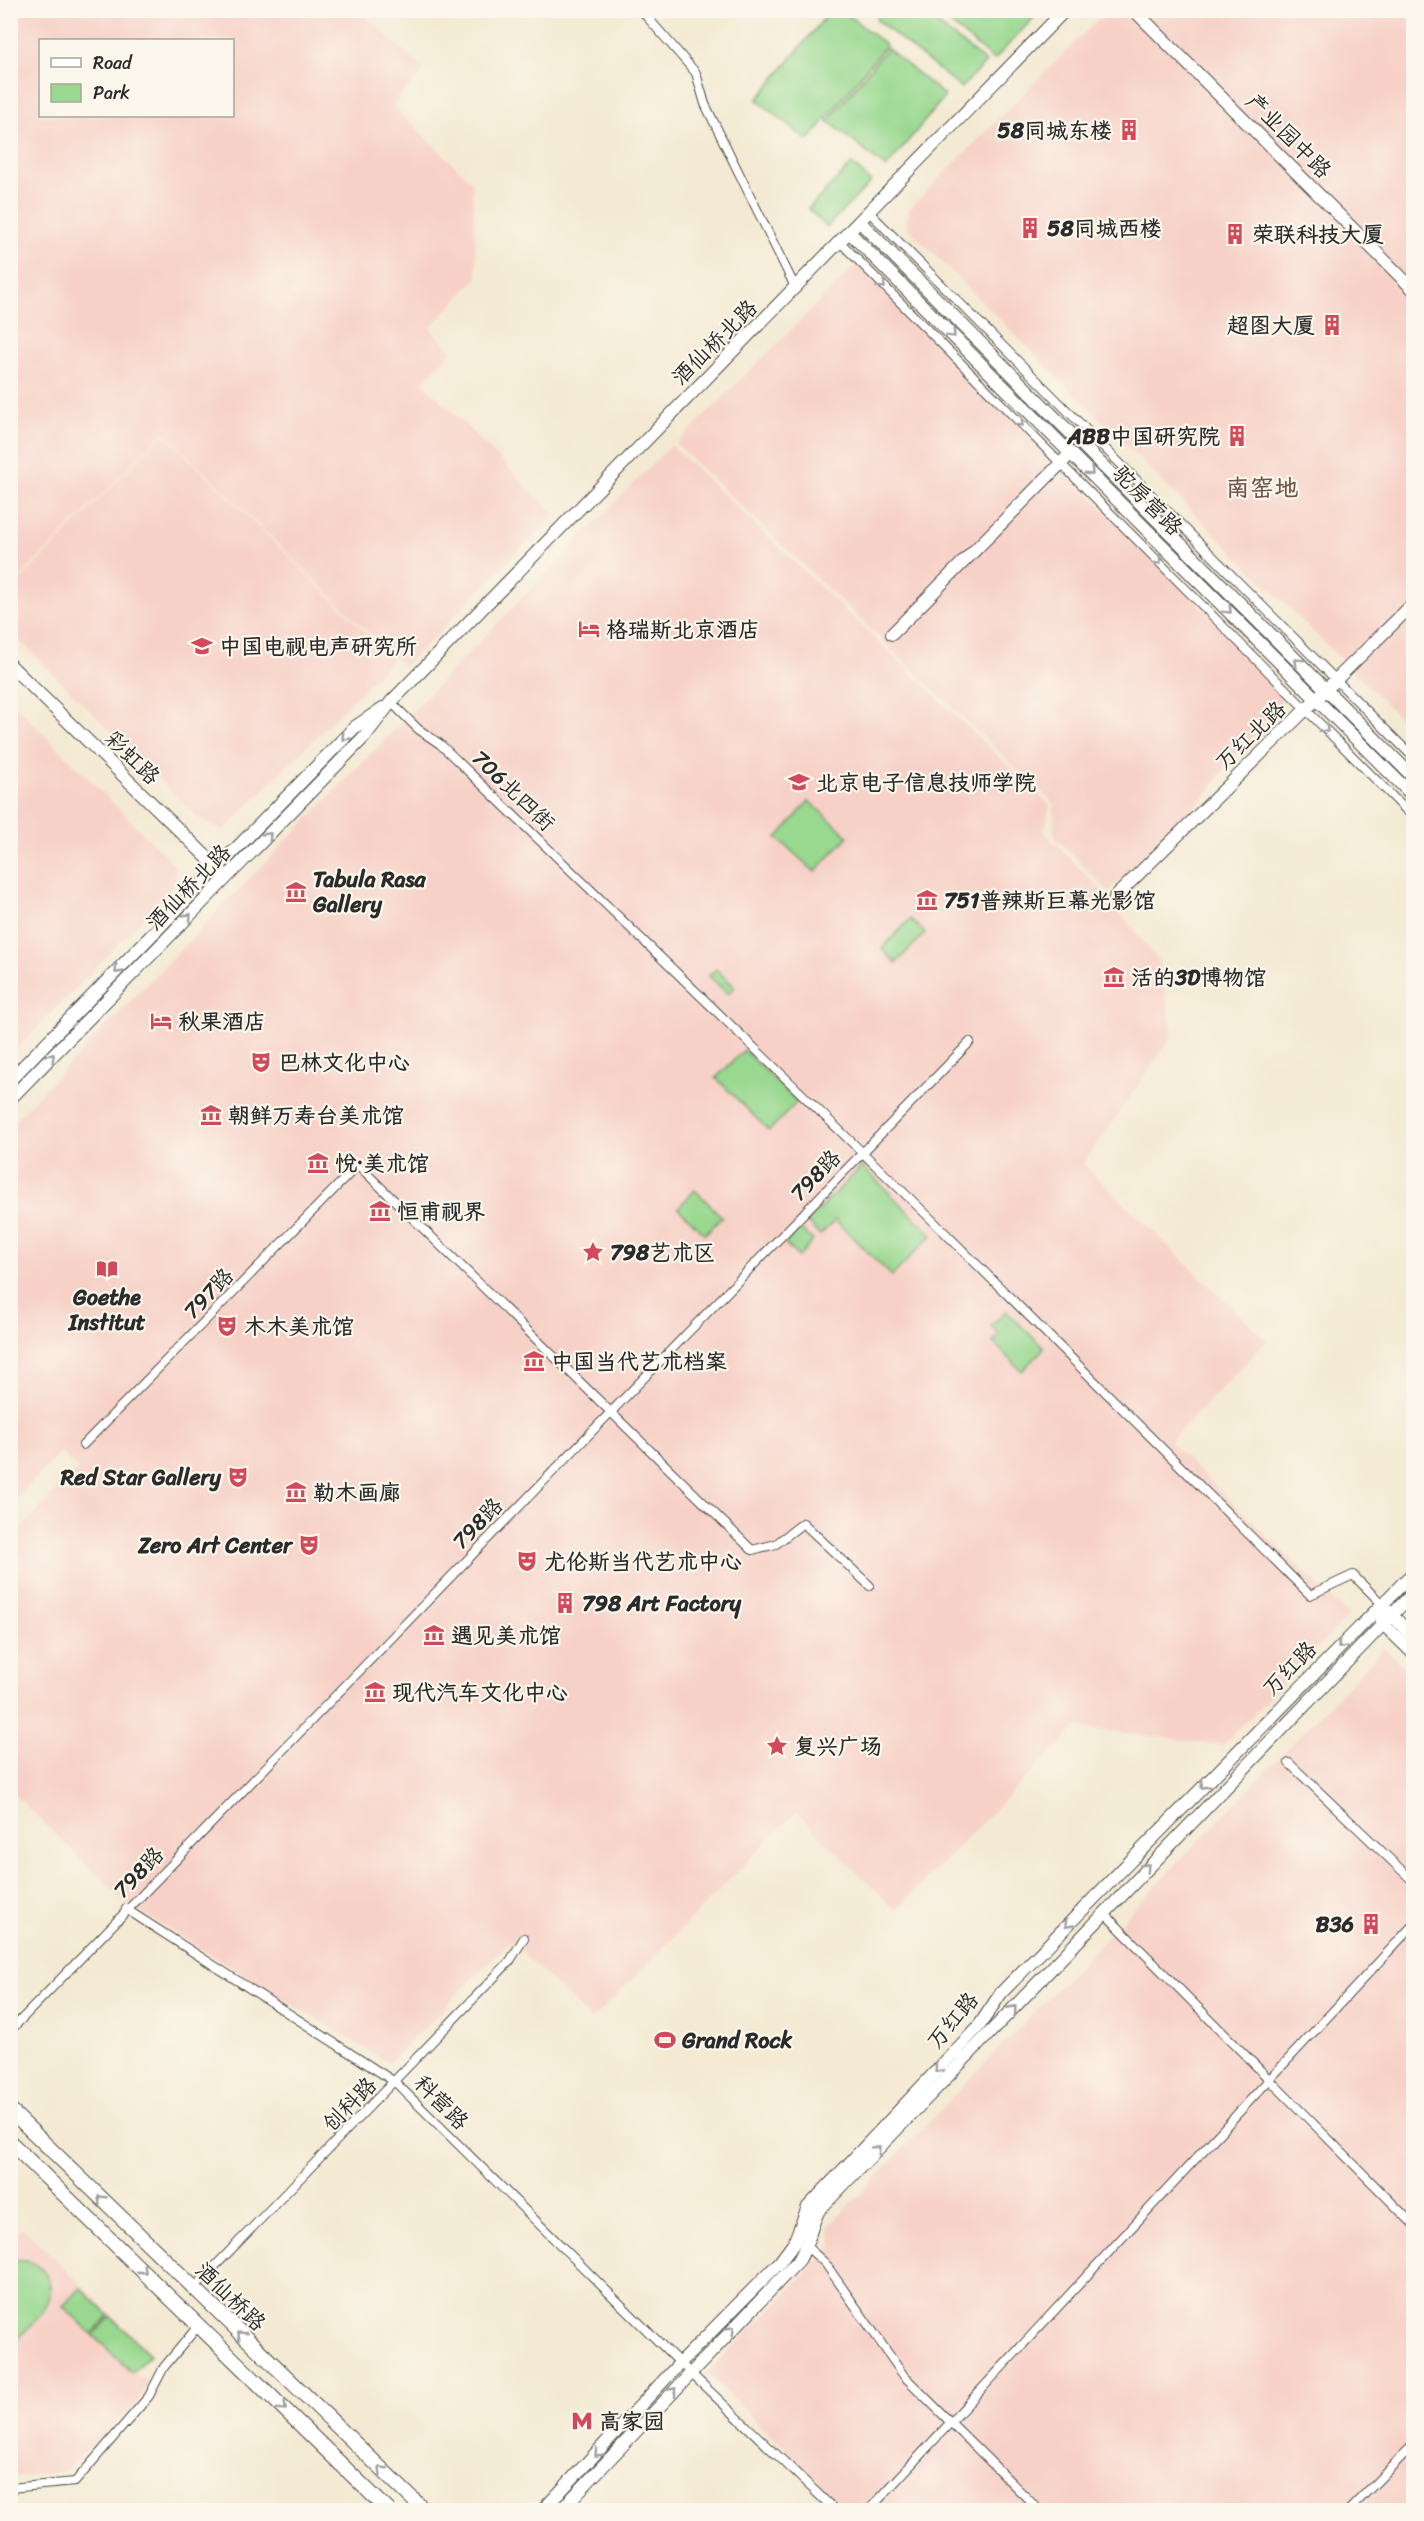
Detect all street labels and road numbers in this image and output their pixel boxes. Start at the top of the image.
street label: 产业园中路 [1236,83,1341,188]
street label: 酒仙桥北路 [662,290,767,395]
street label: 驼房营路 [1103,455,1193,545]
street label: 万红北路 [1205,691,1296,780]
street label: 彩虹路 [95,720,170,794]
street label: 706北四街 [462,740,565,841]
street label: 酒仙桥北路 [136,834,241,940]
street label: 798路 [780,1140,851,1211]
street label: 797路 [173,1258,243,1329]
street label: 798路 [442,1488,513,1559]
street label: 万红路 [1252,1631,1326,1706]
street label: 798路 [103,1837,174,1908]
street label: 万红路 [916,1983,989,2058]
street label: 科营路 [405,2065,479,2139]
street label: 创科路 [312,2067,386,2142]
street label: 酒仙桥路 [185,2252,276,2341]

